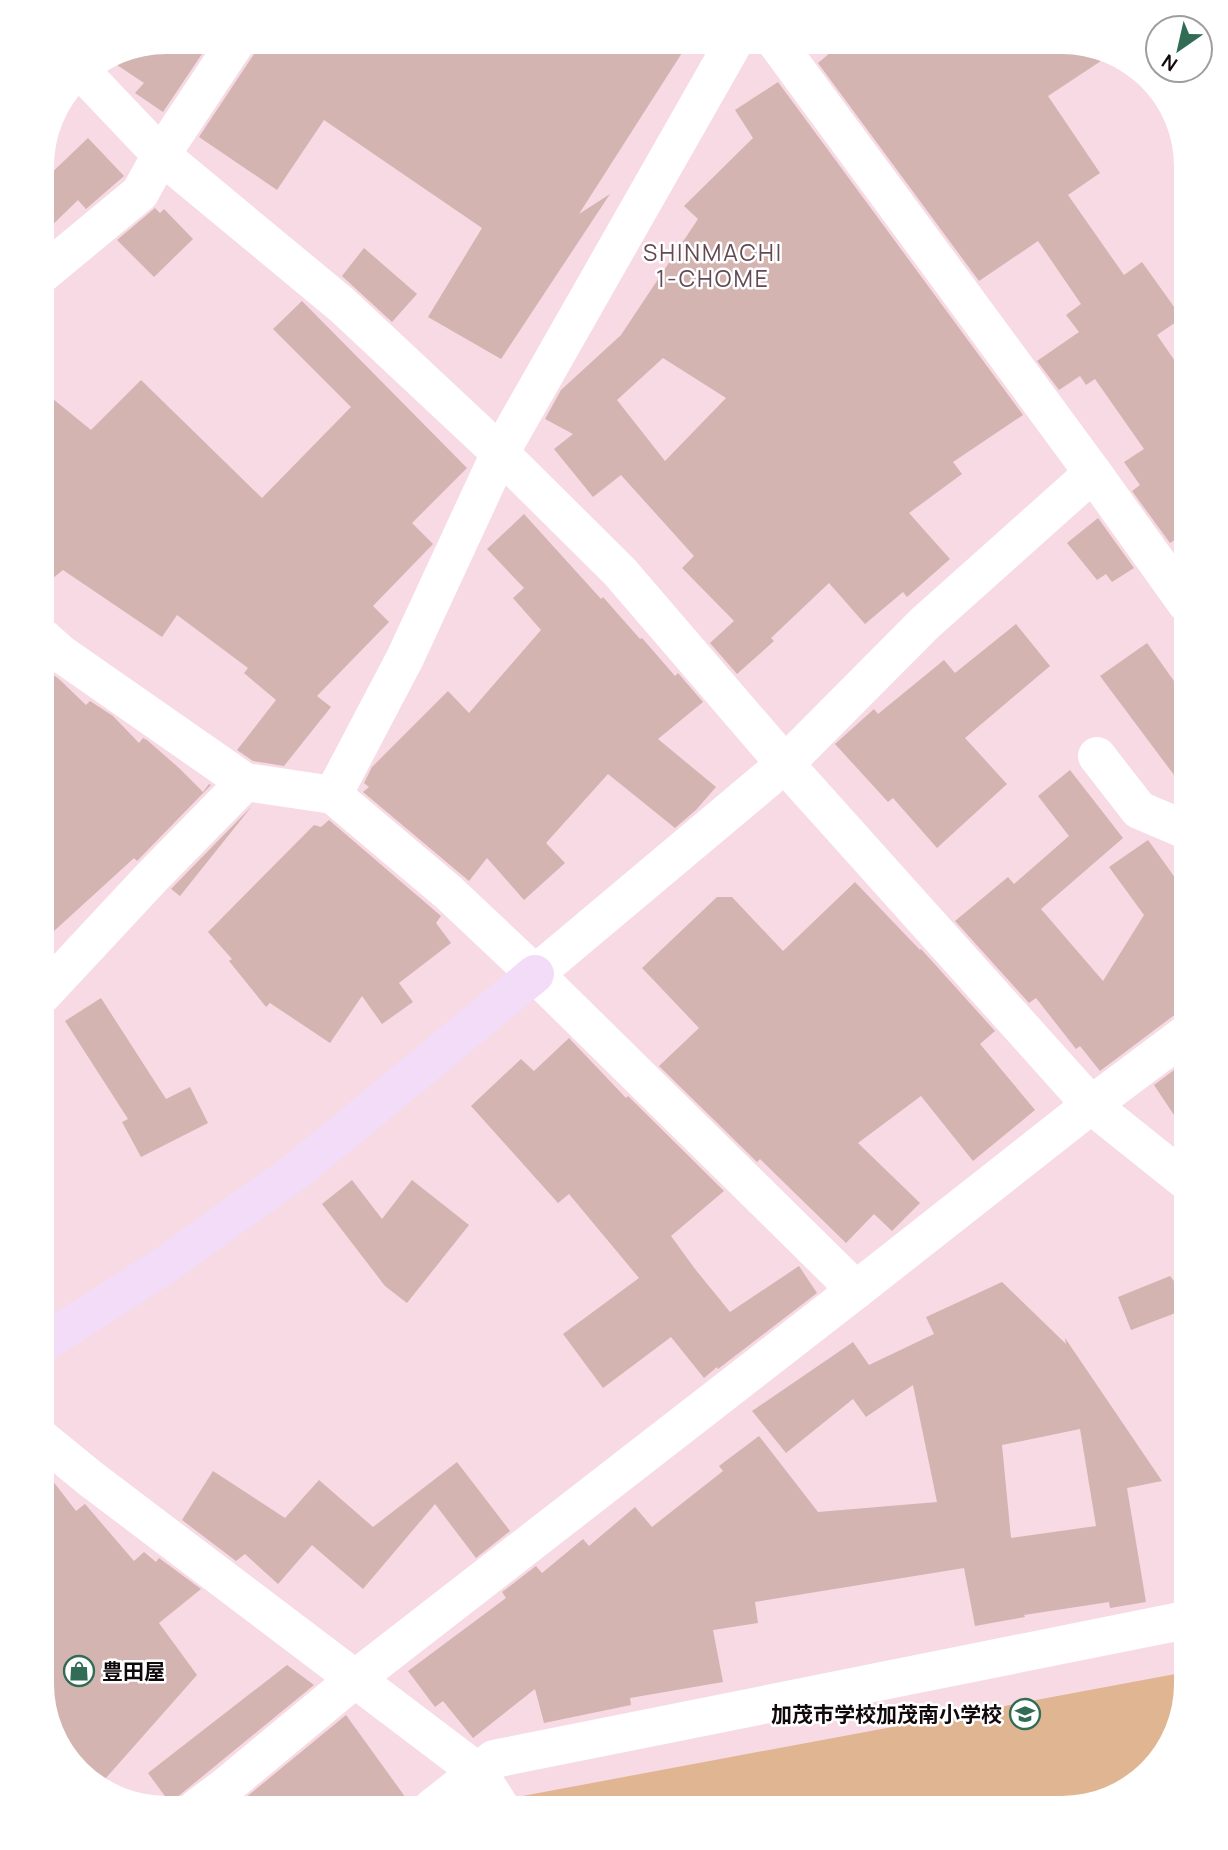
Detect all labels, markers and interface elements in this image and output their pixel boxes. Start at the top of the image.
north arrow [1144,14,1214,84]
text: N [1157,48,1182,78]
district label: SHINMACHI 1-CHOME [643,236,783,294]
shop icon: 豊田屋 [62,1654,96,1688]
place label: 豊田屋 [102,1657,165,1685]
school or university icon: 加茂市学校加茂南小学校 [1008,1697,1042,1731]
place label: 加茂市学校加茂南小学校 [771,1700,1002,1728]

